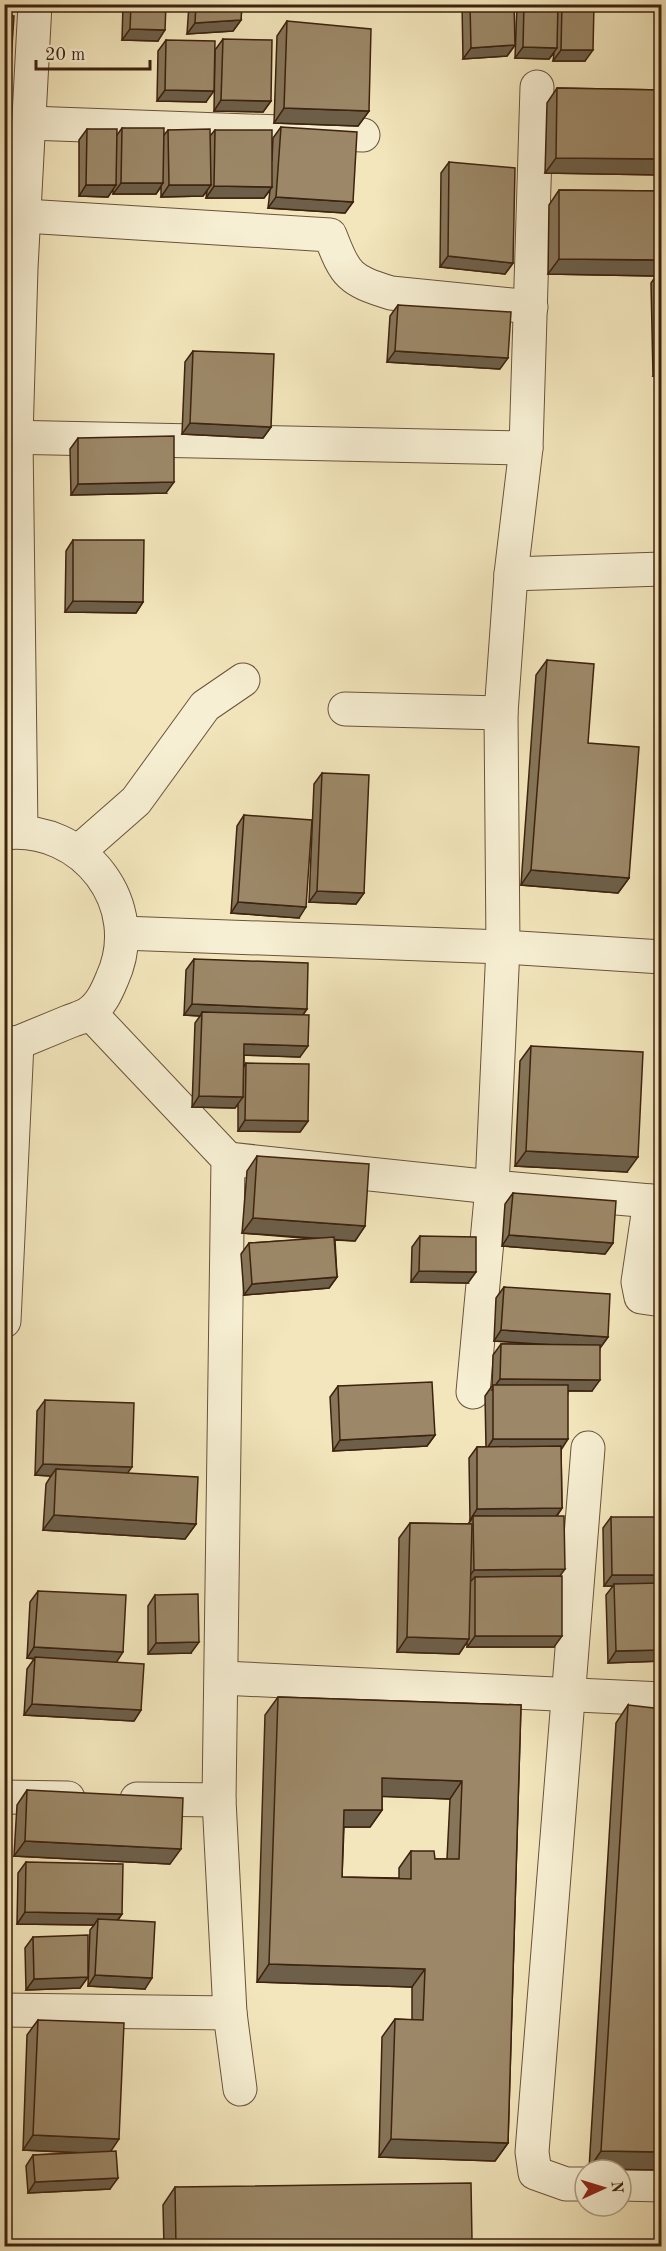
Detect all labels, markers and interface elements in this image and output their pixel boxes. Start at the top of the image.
scale bar [36,33,150,71]
text: 20 m [45,46,85,64]
north arrow [573,2158,633,2218]
text: N [608,2180,624,2195]

